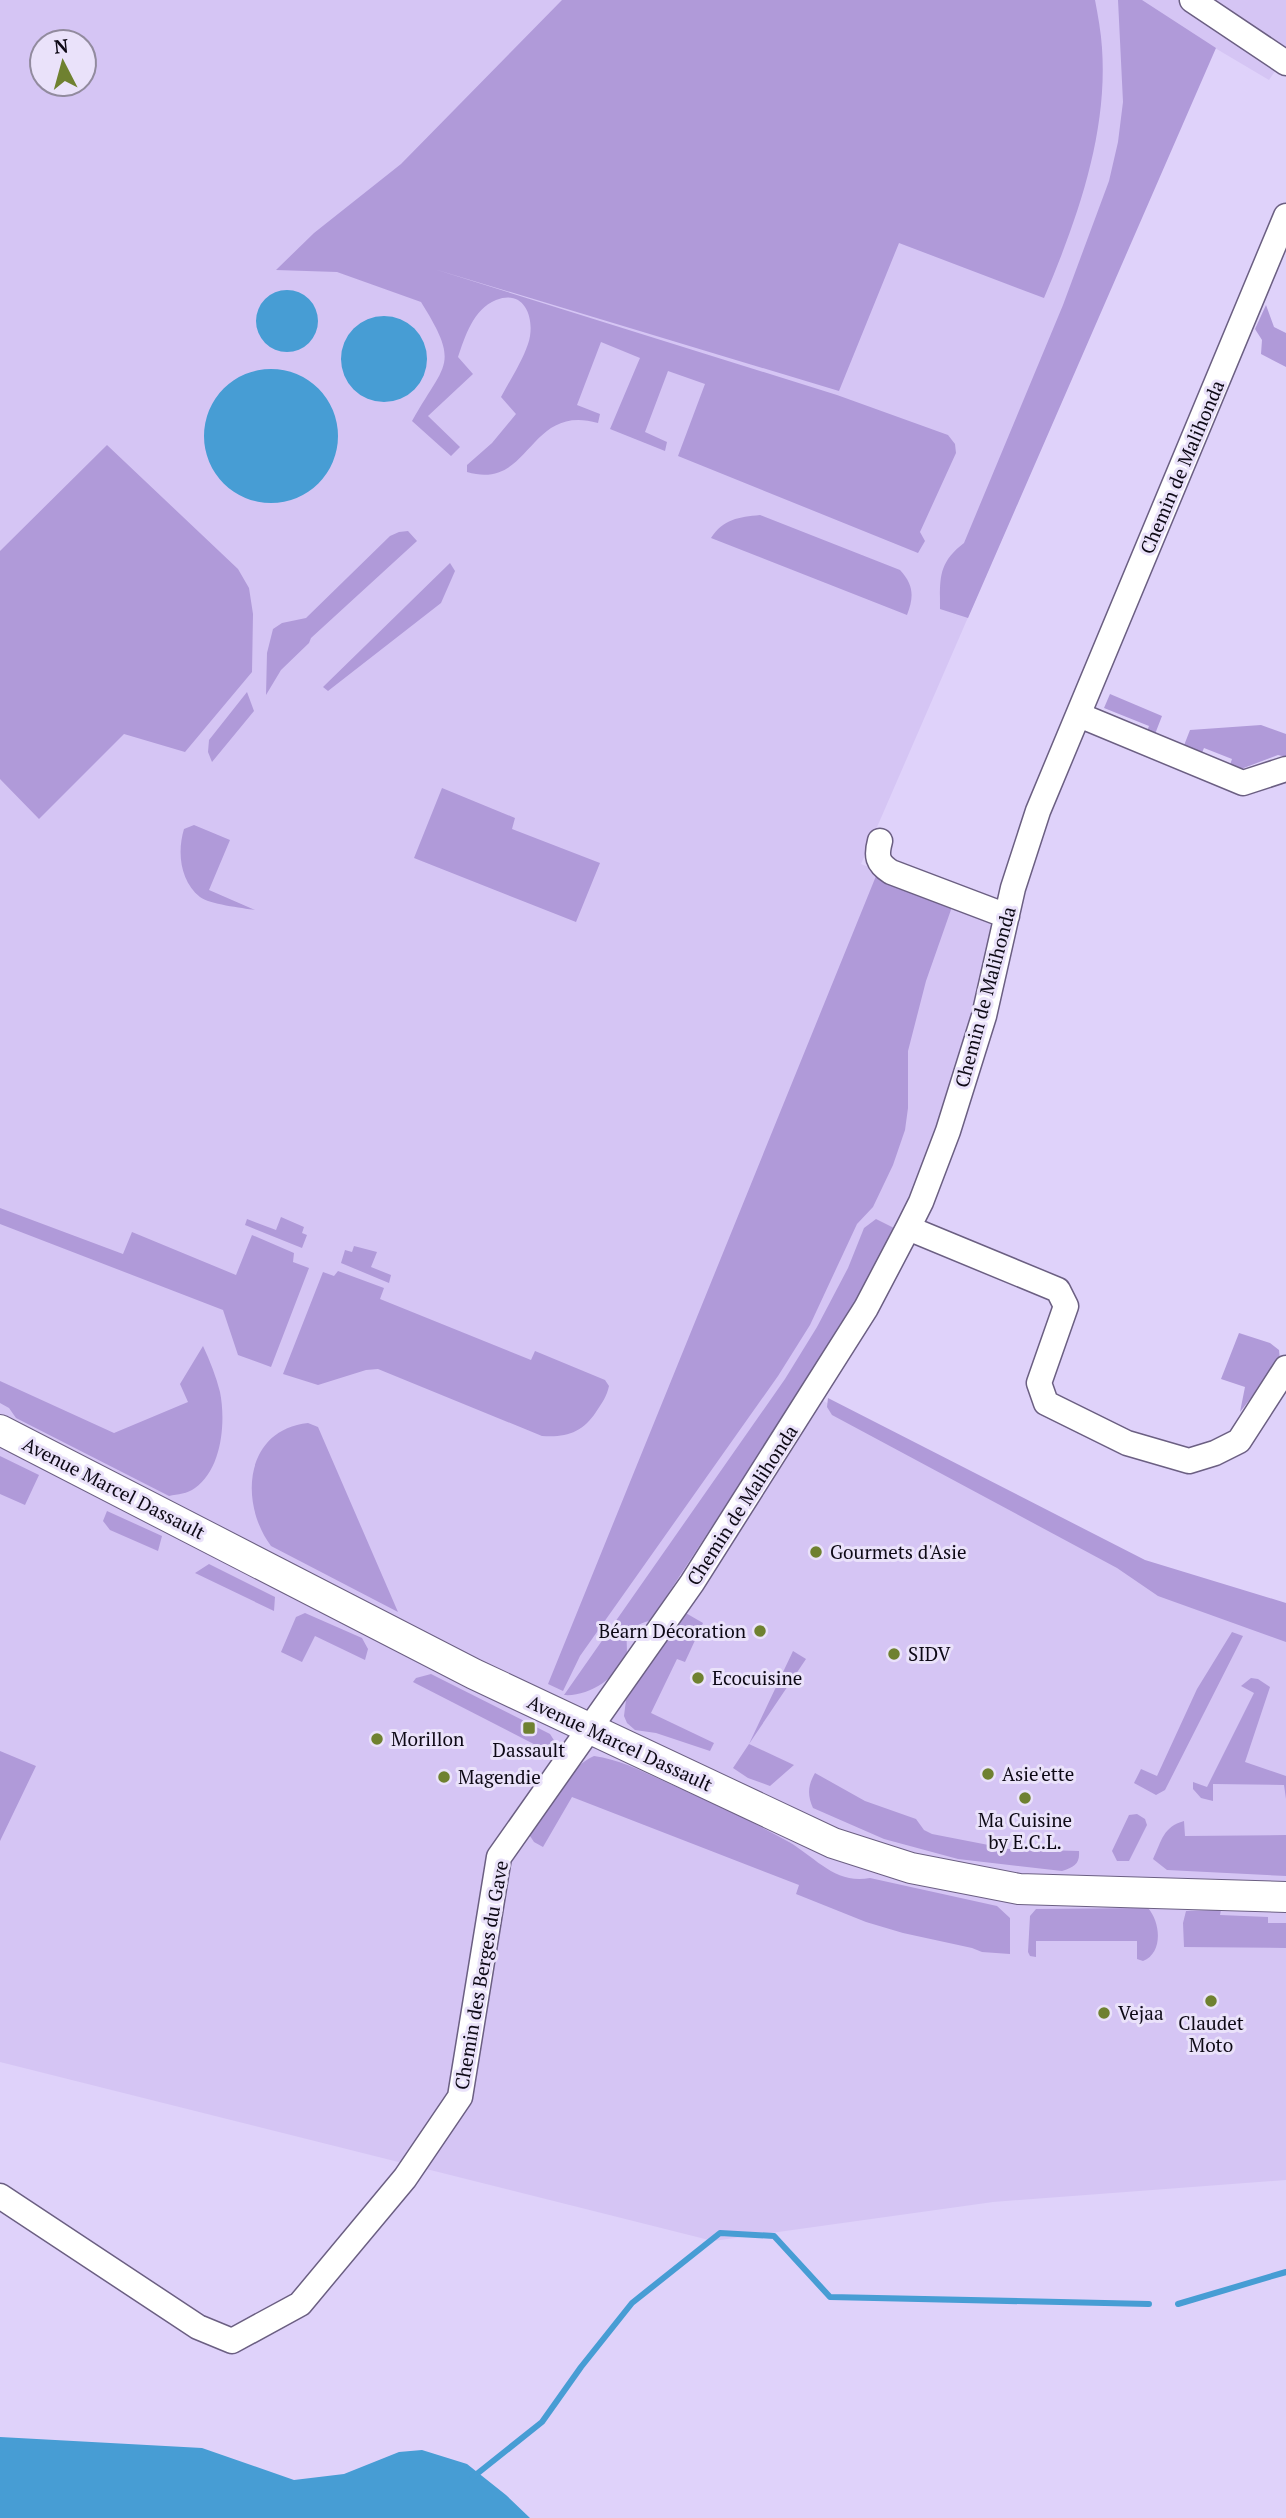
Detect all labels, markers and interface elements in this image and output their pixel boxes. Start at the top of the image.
north arrow [28,28,98,98]
text: N [53,32,70,59]
street label: Chemin de Malihonda [1134,376,1230,557]
street label: Chemin de Malihonda [948,903,1021,1090]
street label: Chemin de Malihonda [680,1419,803,1590]
street label: Avenue Marcel Dassault [19,1431,210,1544]
place label: Gourmets d'Asie [830,1539,967,1564]
marker: Gourmets d'Asie [808,1544,824,1560]
place label: Béarn Décoration [598,1618,746,1643]
marker: Béarn Décoration [752,1623,768,1639]
place label: SIDV [908,1641,951,1666]
marker: SIDV [886,1646,902,1662]
place label: Ecocuisine [712,1665,802,1690]
marker: Ecocuisine [690,1670,706,1686]
street label: Avenue Marcel Dassault [524,1690,716,1796]
marker: Dassault [521,1720,537,1736]
place label: Morillon [391,1726,464,1751]
marker: Morillon [369,1731,385,1747]
place label: Dassault [493,1739,565,1761]
place label: Asie'ette [1002,1761,1074,1786]
place label: Magendie [458,1764,541,1789]
marker: Asie'ette [980,1766,996,1782]
marker: Magendie [436,1769,452,1785]
marker: Ma Cuisine by E.C.L. [1017,1790,1033,1806]
place label: Ma Cuisine by E.C.L. [978,1807,1072,1854]
street label: Chemin des Berges du Gave [448,1858,513,2092]
marker: Claudet Moto [1203,1993,1219,2009]
place label: Vejaa [1118,2000,1164,2025]
marker: Vejaa [1096,2005,1112,2021]
place label: Claudet Moto [1178,2010,1244,2057]

